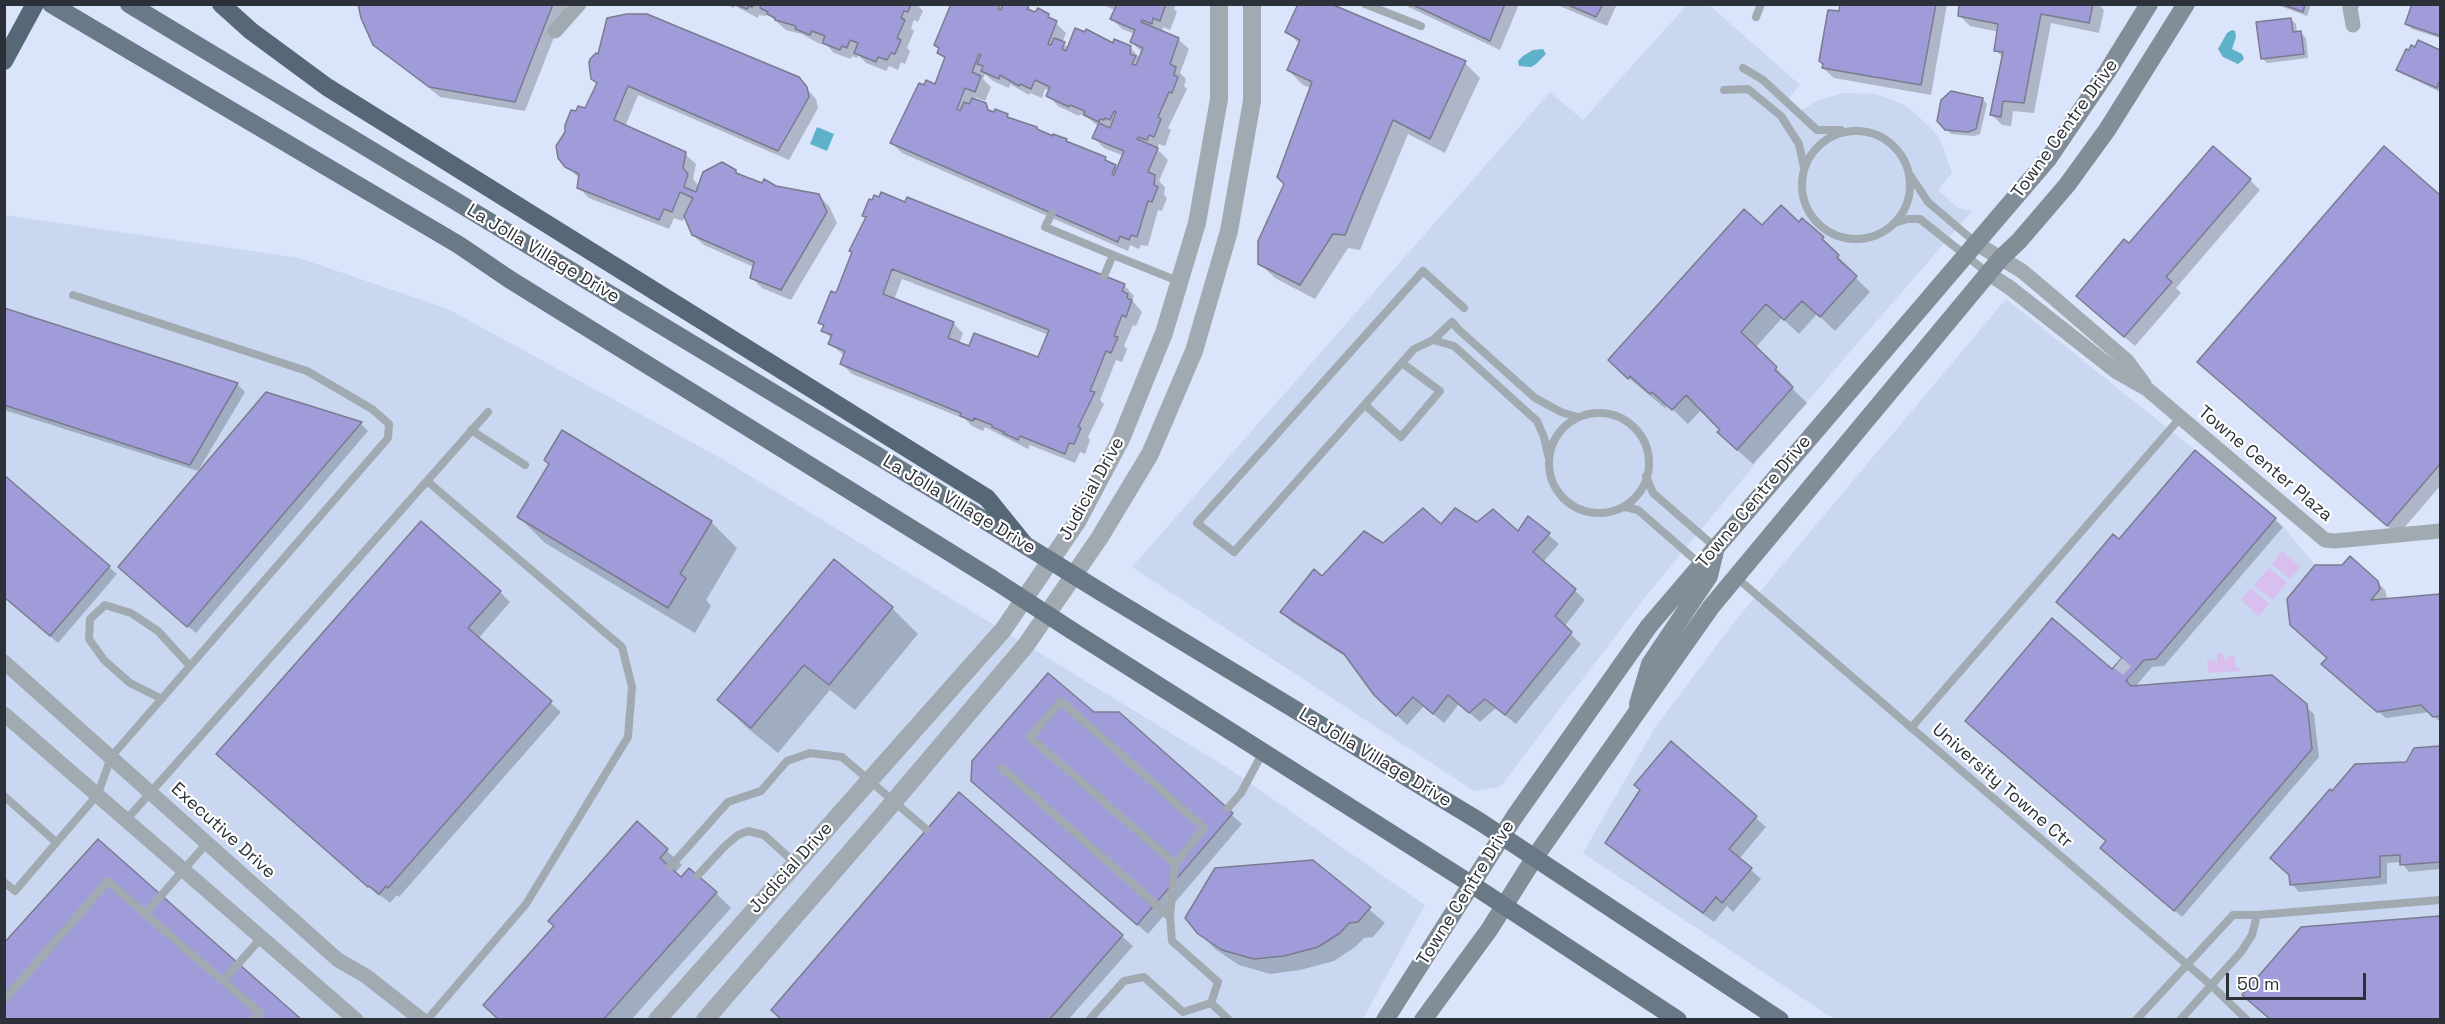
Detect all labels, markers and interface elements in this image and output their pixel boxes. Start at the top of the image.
street label: Towne Centre Drive [2007,55,2123,203]
street label: La Jolla Village Drive [463,200,623,308]
street label: Towne Center Plaza [2193,401,2337,527]
street label: Towne Centre Drive [1692,431,1816,573]
street label: Judicial Drive [1055,434,1129,544]
street label: La Jolla Village Drive [879,451,1039,559]
street label: La Jolla Village Drive [1295,704,1455,812]
street label: University Towne Ctr [1927,719,2077,853]
street label: Executive Drive [166,778,280,884]
street label: Towne Centre Drive [1413,817,1519,969]
street label: Judicial Drive [745,818,837,918]
scale bar [2229,961,2368,999]
text: 50 m [2237,972,2279,995]

